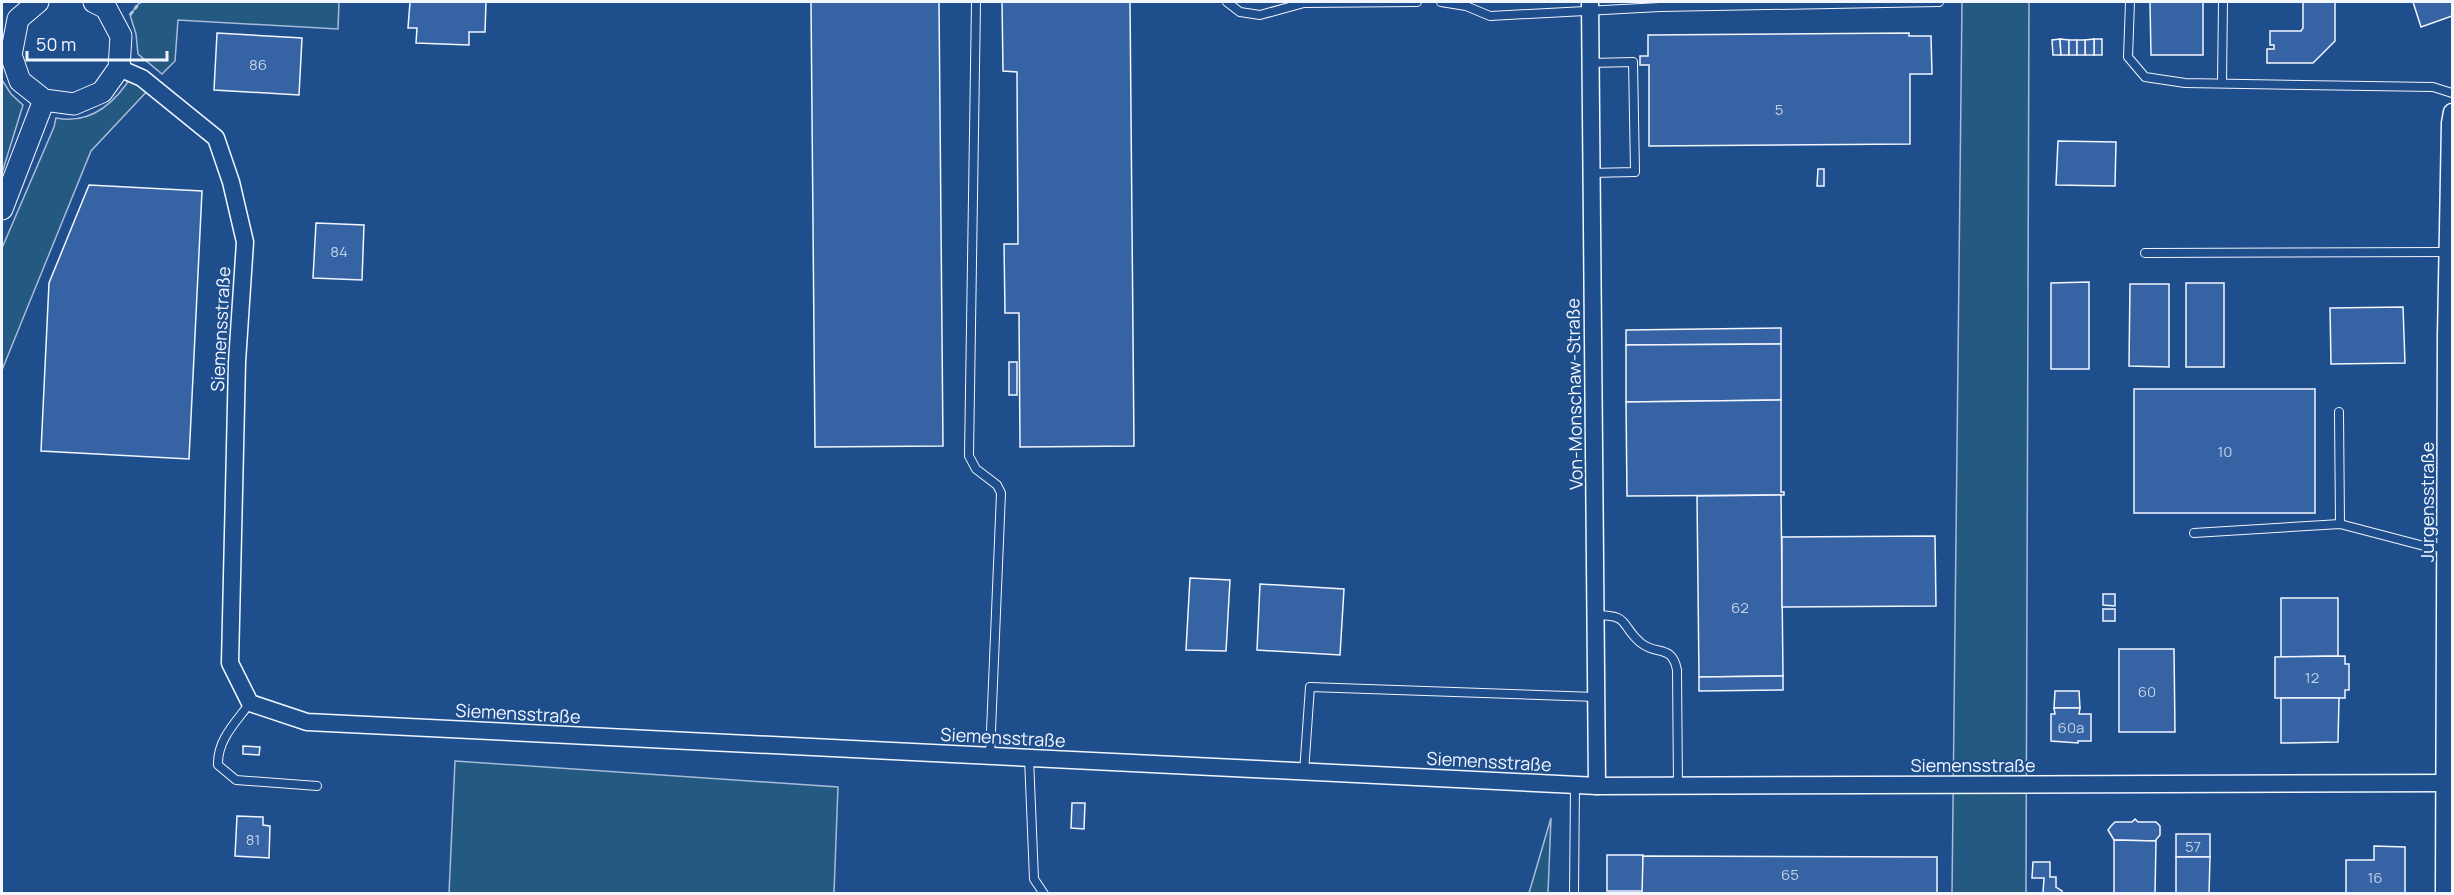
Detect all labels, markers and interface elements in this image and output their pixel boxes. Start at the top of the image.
scale bar [27,24,166,62]
text: 50 m [36,32,76,56]
house number: 86 [249,54,267,75]
house number: 5 [1775,99,1783,120]
house number: 84 [330,241,348,262]
street label: Siemensstraße [205,266,235,392]
street label: Von-Monschaw-Straße [1560,298,1588,490]
house number: 10 [2218,441,2233,462]
street label: Jurgensstraße [2415,442,2439,562]
house number: 62 [1731,597,1749,618]
house number: 12 [2305,667,2319,688]
house number: 60 [2138,681,2156,702]
street label: Siemensstraße [455,698,581,728]
house number: 60a [2058,717,2084,738]
street label: Siemensstraße [940,722,1066,752]
street label: Siemensstraße [1426,746,1552,776]
street label: Siemensstraße [1910,753,2036,777]
house number: 81 [246,829,260,850]
house number: 57 [2185,836,2201,857]
house number: 65 [1781,864,1799,885]
house number: 16 [2367,867,2383,888]

